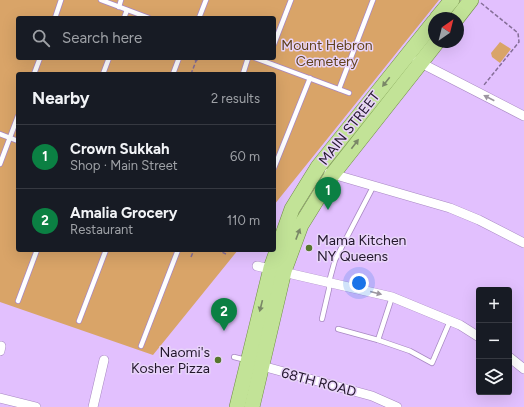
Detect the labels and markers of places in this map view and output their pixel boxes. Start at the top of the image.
pin: 1 [315,177,341,210]
place label: Mama Kitchen NY Queens [317,232,407,265]
marker: Mama Kitchen NY Queens [304,243,314,253]
pin: 2 [211,298,237,331]
place label: Naomi's Kosher Pizza [131,344,210,377]
marker: Naomi's Kosher Pizza [213,355,223,365]

